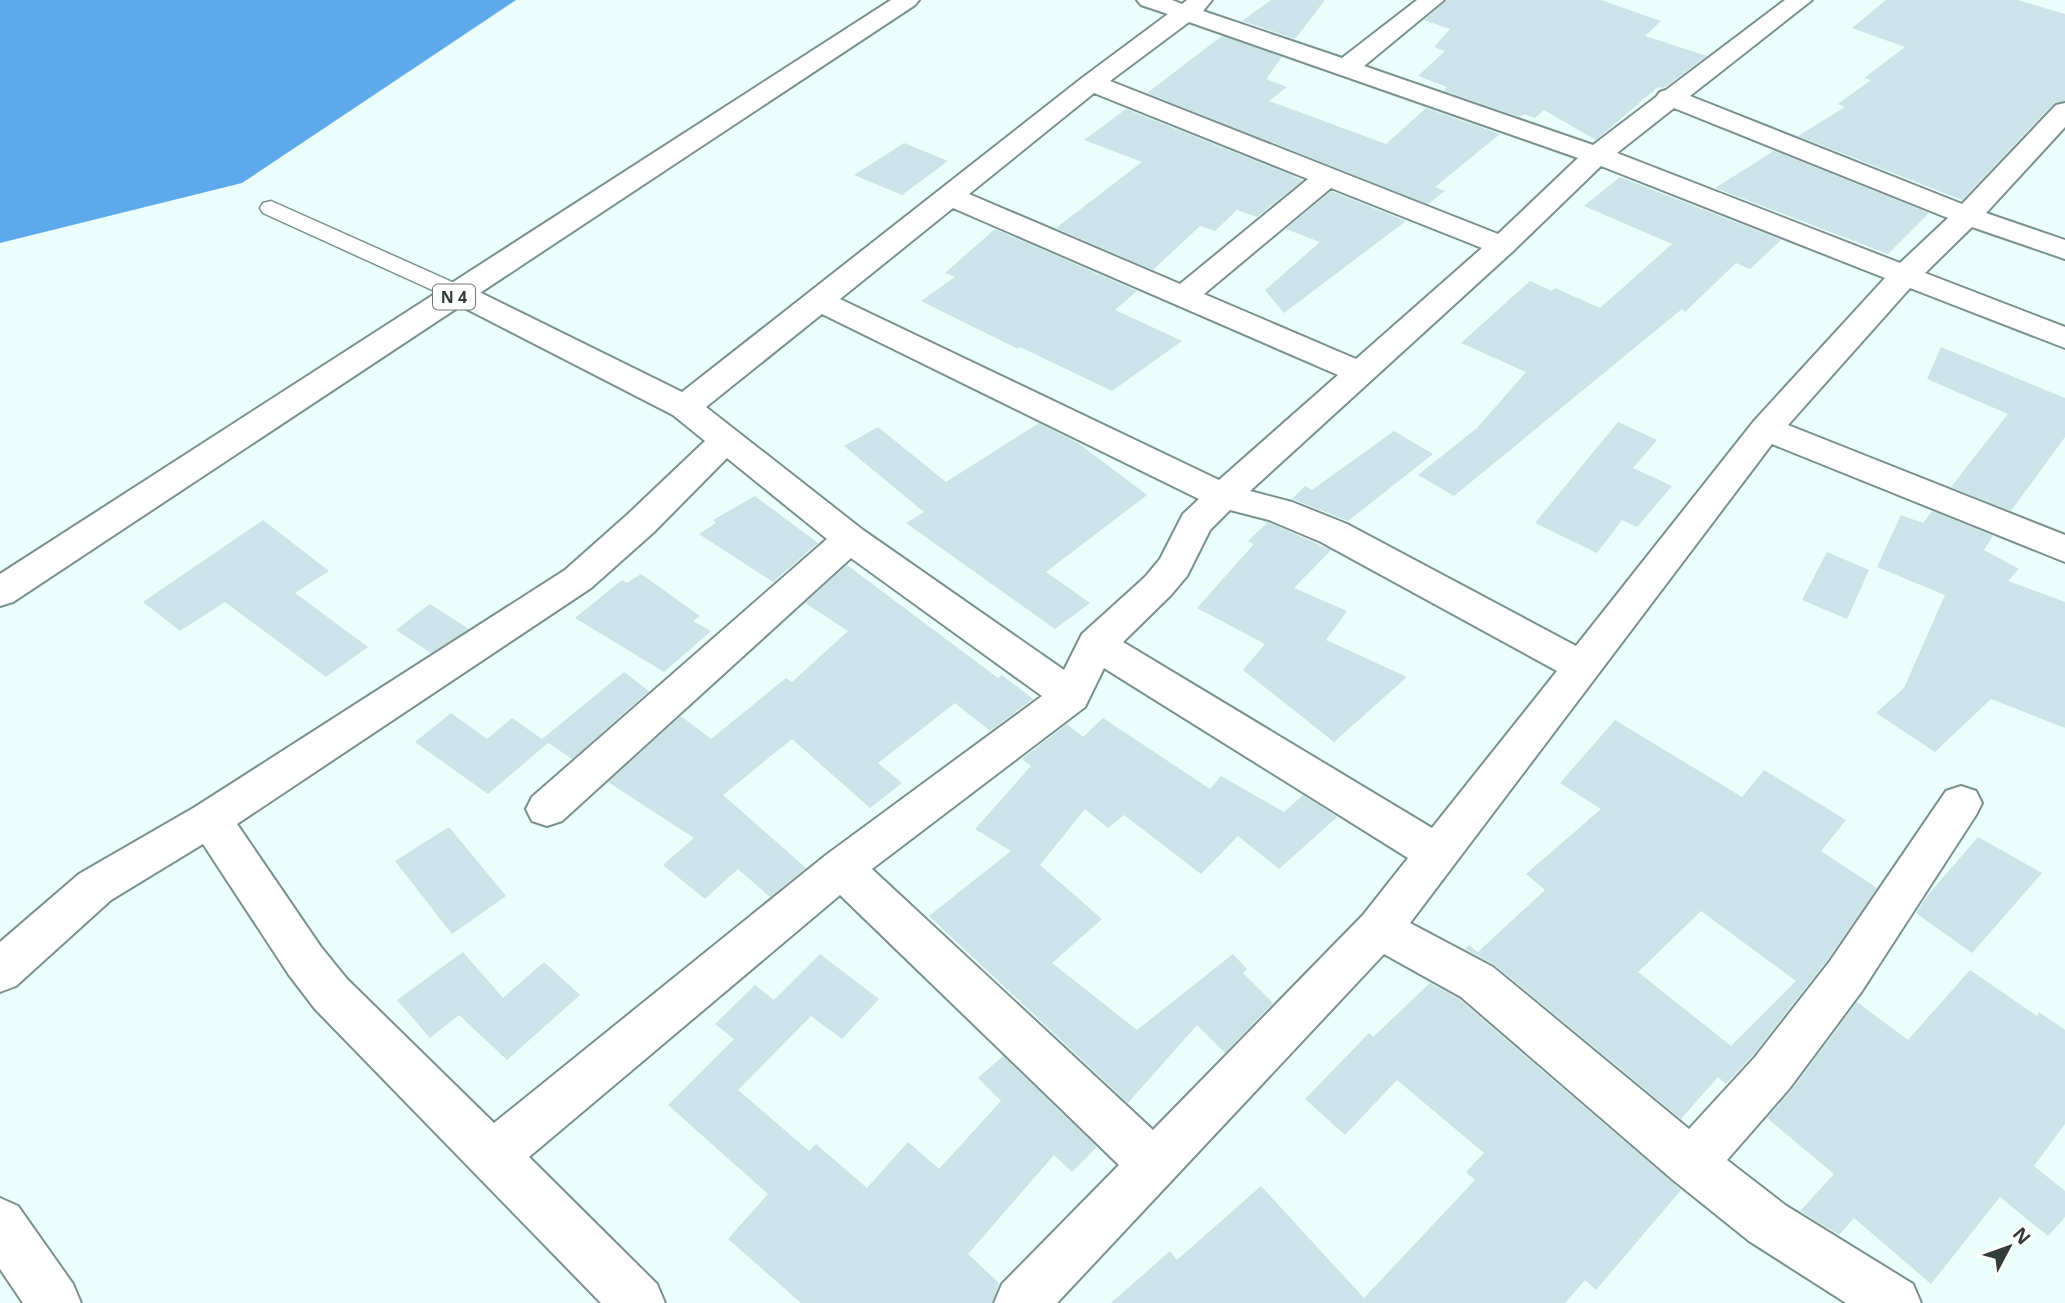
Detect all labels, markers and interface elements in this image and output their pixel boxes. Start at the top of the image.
road number: N 4 [433,284,475,310]
north arrow [1974,1212,2044,1282]
text: N [2007,1221,2037,1250]

